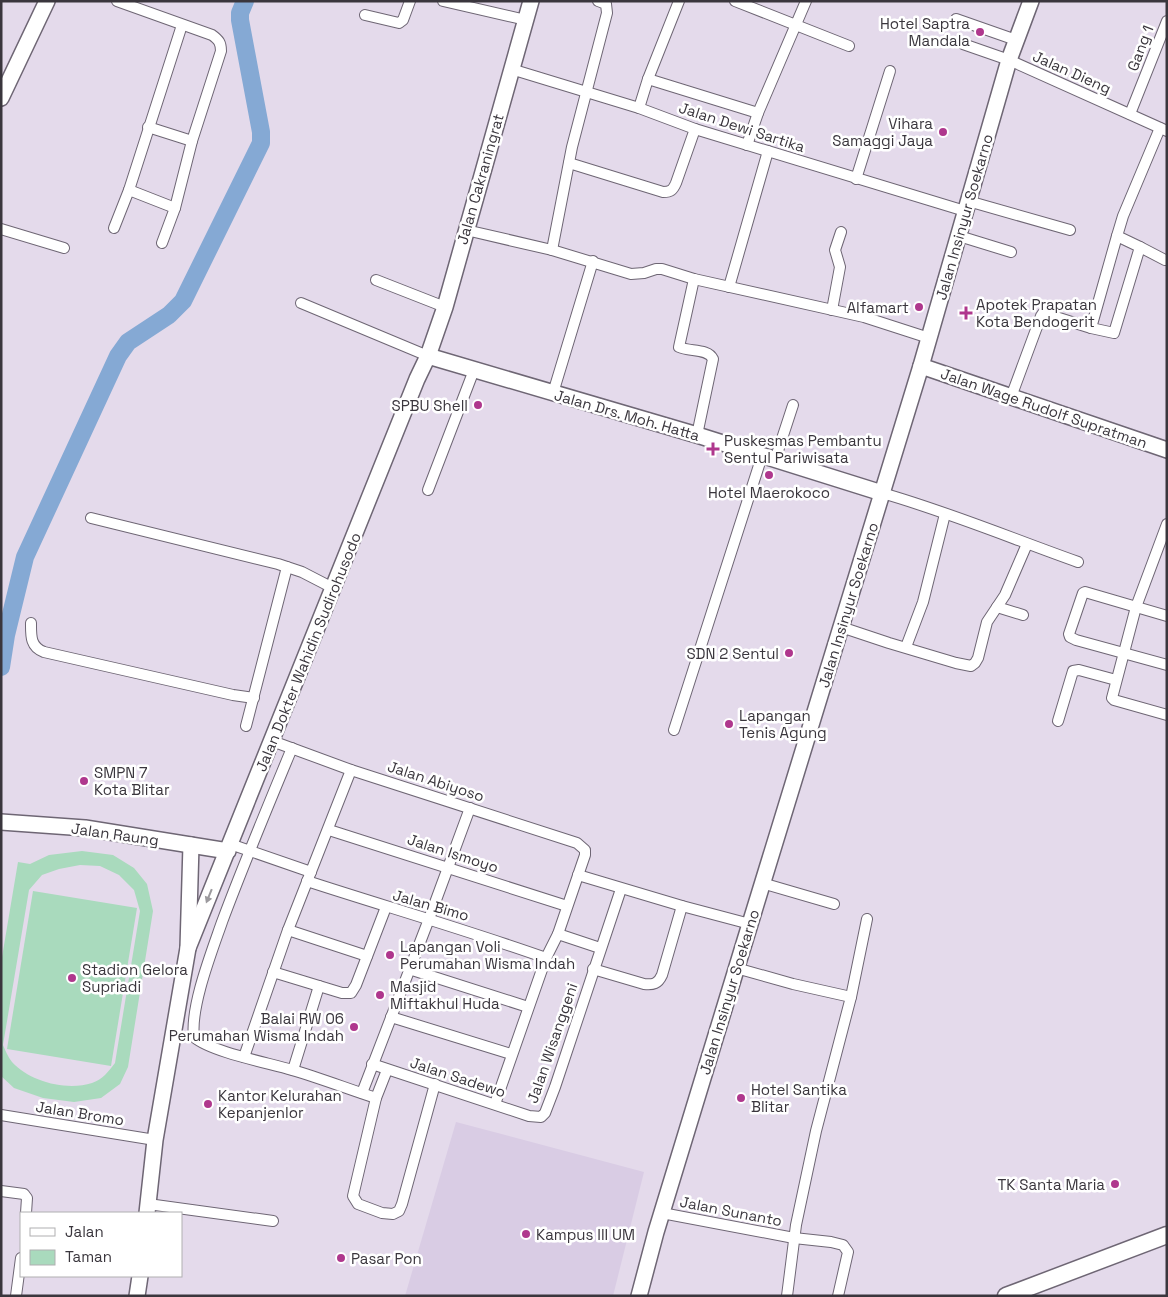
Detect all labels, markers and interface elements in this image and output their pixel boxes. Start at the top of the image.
place label: Hotel Saptra Mandala [880,14,970,50]
street label: Gang 1 [1123,22,1157,74]
marker: Hotel Saptra Mandala [974,26,986,38]
street label: Jalan Dieng [1030,46,1114,98]
street label: Jalan Dewi Sartika [677,98,808,156]
street label: Jalan Cakraningrat [452,111,508,247]
place label: Vihara Samaggi Jaya [832,114,933,150]
marker: Vihara Samaggi Jaya [937,126,949,138]
street label: Jalan Insinyur Soekarno [931,132,997,302]
place label: Apotek Prapatan Kota Bendogerit [976,295,1097,331]
place label: Alfamart [847,298,909,317]
marker: Alfamart [913,301,925,313]
marker: Apotek Prapatan Kota Bendogerit [960,307,972,319]
street label: Jalan Wage Rudolf Supratman [938,364,1150,452]
street label: Jalan Drs. Moh. Hatta [552,385,702,445]
place label: SPBU Shell [391,396,468,415]
marker: SPBU Shell [472,399,484,411]
place label: Puskesmas Pembantu Sentul Pariwisata [724,431,882,467]
marker: Puskesmas Pembantu Sentul Pariwisata [706,442,720,456]
marker: Hotel Maerokoco [763,469,775,481]
place label: Hotel Maerokoco [708,483,830,502]
street label: Jalan Insinyur Soekarno [814,520,882,690]
street label: Jalan Dokter Wahidin Sudirohusodo [251,530,365,774]
place label: SDN 2 Sentul [686,644,779,663]
marker: SDN 2 Sentul [783,647,795,659]
place label: Lapangan Tenis Agung [739,706,827,742]
marker: Lapangan Tenis Agung [723,718,735,730]
street label: Jalan Abiyoso [385,756,487,806]
place label: SMPN 7 Kota Blitar [94,763,170,799]
marker: SMPN 7 Kota Blitar [78,775,90,787]
street label: Jalan Raung [70,818,160,850]
street label: Jalan Ismoyo [405,829,501,877]
street label: Jalan Bimo [391,885,471,925]
one-way arrow [205,889,213,904]
street label: Jalan Insinyur Soekarno [695,907,763,1077]
place label: Lapangan Voli Perumahan Wisma Indah [400,937,575,973]
marker: Lapangan Voli Perumahan Wisma Indah [384,949,396,961]
place label: Stadion Gelora Supriadi [82,960,188,996]
marker: Stadion Gelora Supriadi [66,972,78,984]
place label: Masjid Miftakhul Huda [390,977,500,1013]
street label: Jalan Wisanggeni [523,980,581,1106]
marker: Masjid Miftakhul Huda [374,989,386,1001]
place label: Balai RW 06 Perumahan Wisma Indah [169,1009,344,1045]
marker: Balai RW 06 Perumahan Wisma Indah [348,1021,360,1033]
street label: Jalan Sadewo [408,1053,508,1101]
place label: Hotel Santika Blitar [751,1080,847,1116]
place label: Kantor Kelurahan Kepanjenlor [218,1086,342,1122]
marker: Hotel Santika Blitar [735,1092,747,1104]
street label: Jalan Bromo [34,1097,126,1129]
marker: Kantor Kelurahan Kepanjenlor [202,1098,214,1110]
place label: TK Santa Maria [997,1175,1105,1194]
marker: TK Santa Maria [1109,1178,1121,1190]
street label: Jalan Sunanto [678,1192,784,1230]
legend [20,1212,182,1277]
text: Jalan [65,1222,104,1241]
place label: Kampus III UM [536,1225,635,1244]
marker: Kampus III UM [520,1228,532,1240]
text: Taman [65,1247,112,1266]
place label: Pasar Pon [351,1249,422,1268]
marker: Pasar Pon [335,1252,347,1264]

